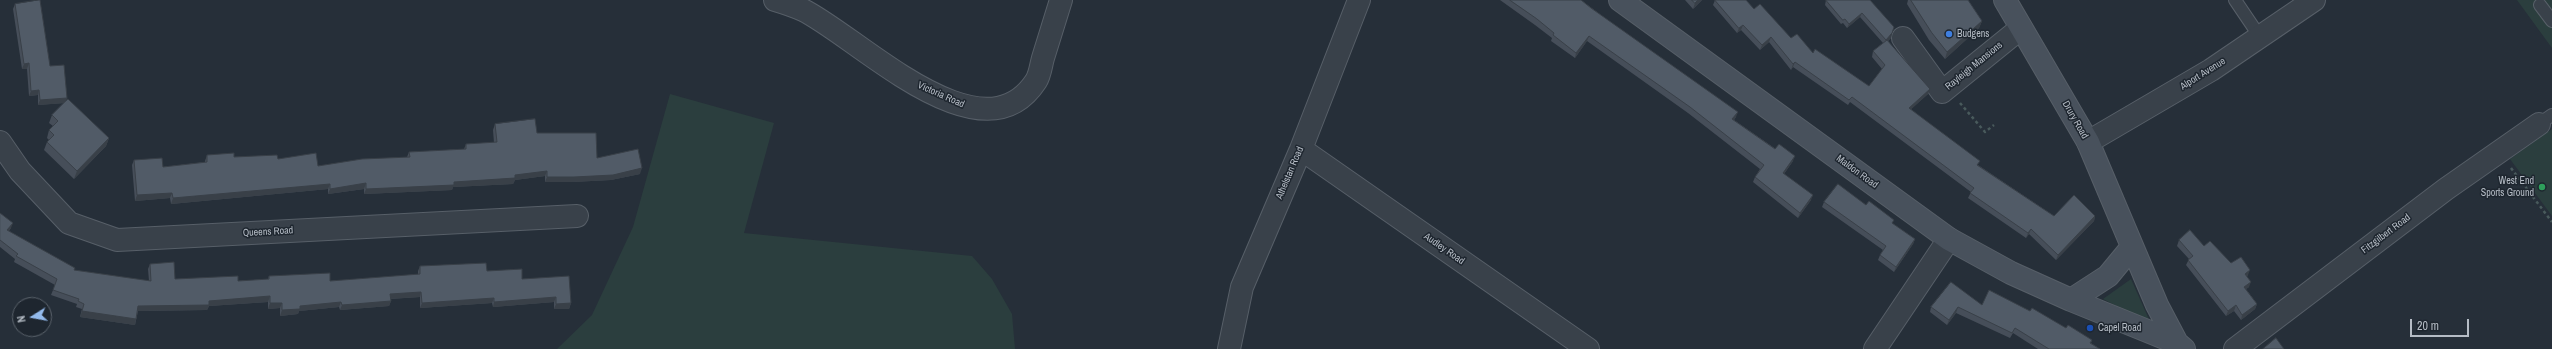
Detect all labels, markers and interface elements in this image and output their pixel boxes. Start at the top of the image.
place label: Budgens [1957,28,1989,40]
marker: Budgens [1944,29,1954,39]
street label: Rayleigh Mansions [1943,39,2005,93]
street label: Alport Avenue [2178,55,2228,93]
street label: Victoria Road [916,79,966,111]
street label: Drury Road [2059,99,2091,141]
street label: Athelstan Road [1274,145,1306,201]
street label: Maldon Road [1834,153,1880,191]
place label: West End Sports Ground [2481,175,2534,198]
marker: West End Sports Ground [2537,182,2547,192]
street label: Fitzgilbert Road [2359,212,2413,256]
street label: Queens Road [242,225,294,239]
street label: Audley Road [1421,231,1467,267]
north arrow [12,297,52,337]
scale bar [2412,311,2471,337]
text: N [14,315,29,324]
text: 20 m [2417,318,2439,334]
place label: Capel Road [2098,322,2141,334]
marker: Capel Road [2085,323,2095,333]

